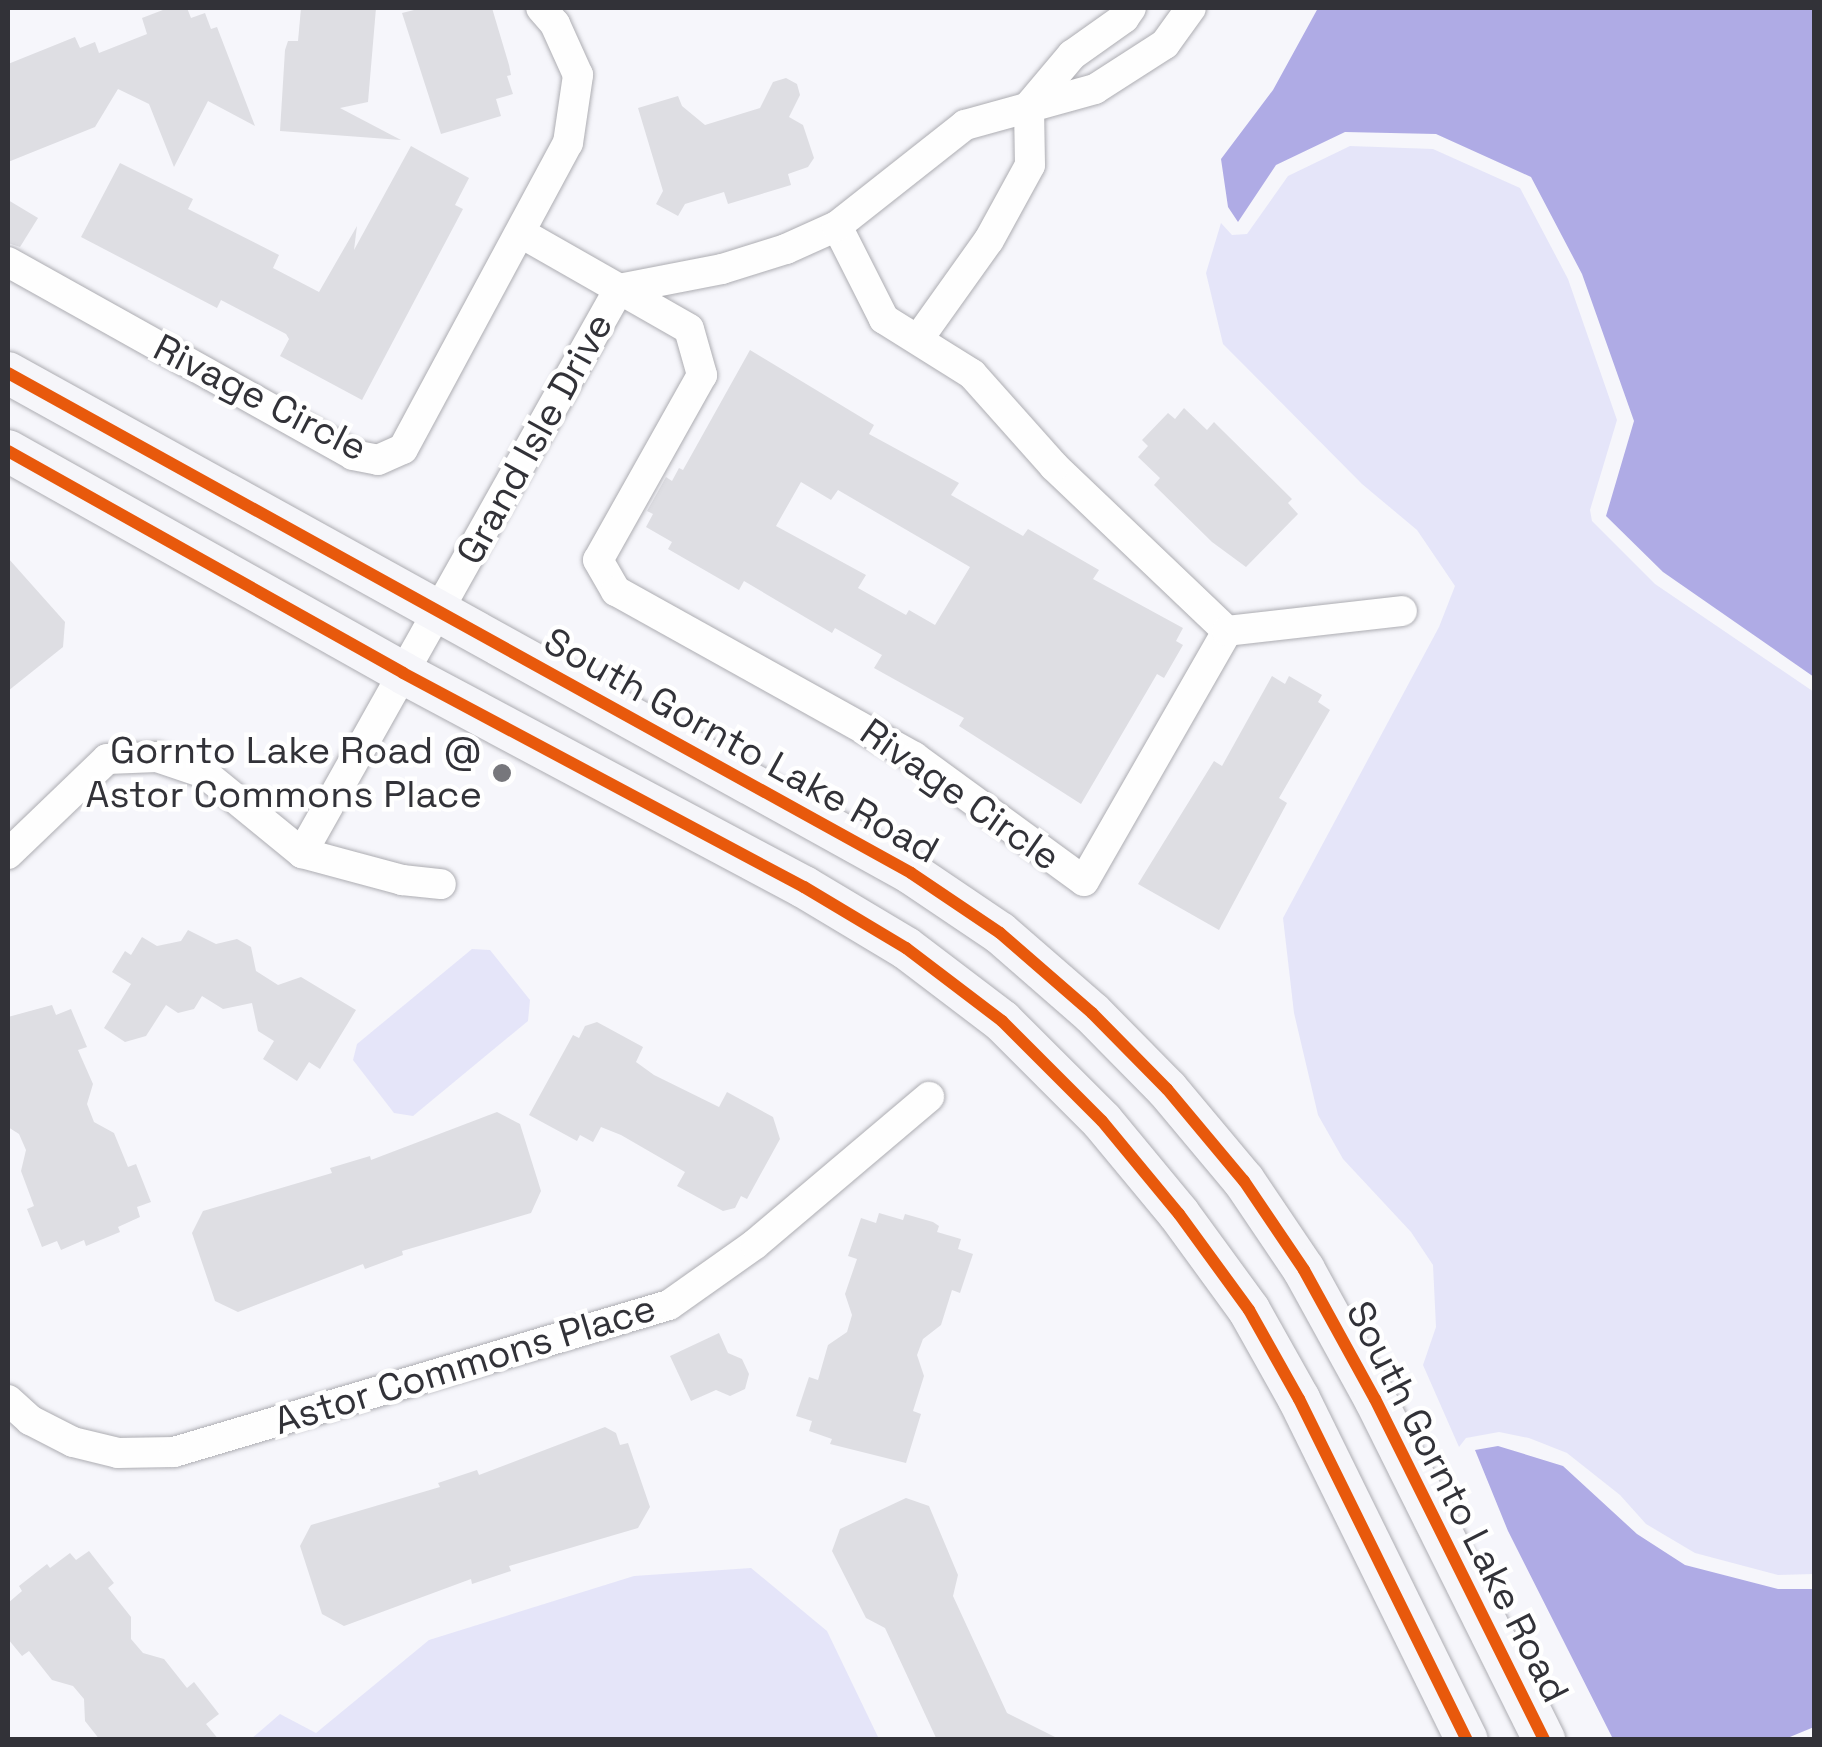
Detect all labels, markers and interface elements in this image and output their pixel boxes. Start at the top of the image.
street label: Grand Isle Drive [447,305,623,573]
street label: Rivage Circle [146,325,374,471]
street label: South Gornto Lake Road [536,618,946,874]
street label: Rivage Circle [851,709,1069,881]
place label: Gornto Lake Road @ Astor Commons Place [86,728,482,818]
marker: Gornto Lake Road @ Astor Commons Place [491,762,513,784]
street label: Astor Commons Place [269,1285,661,1445]
street label: South Gornto Lake Road [1336,1294,1578,1710]

